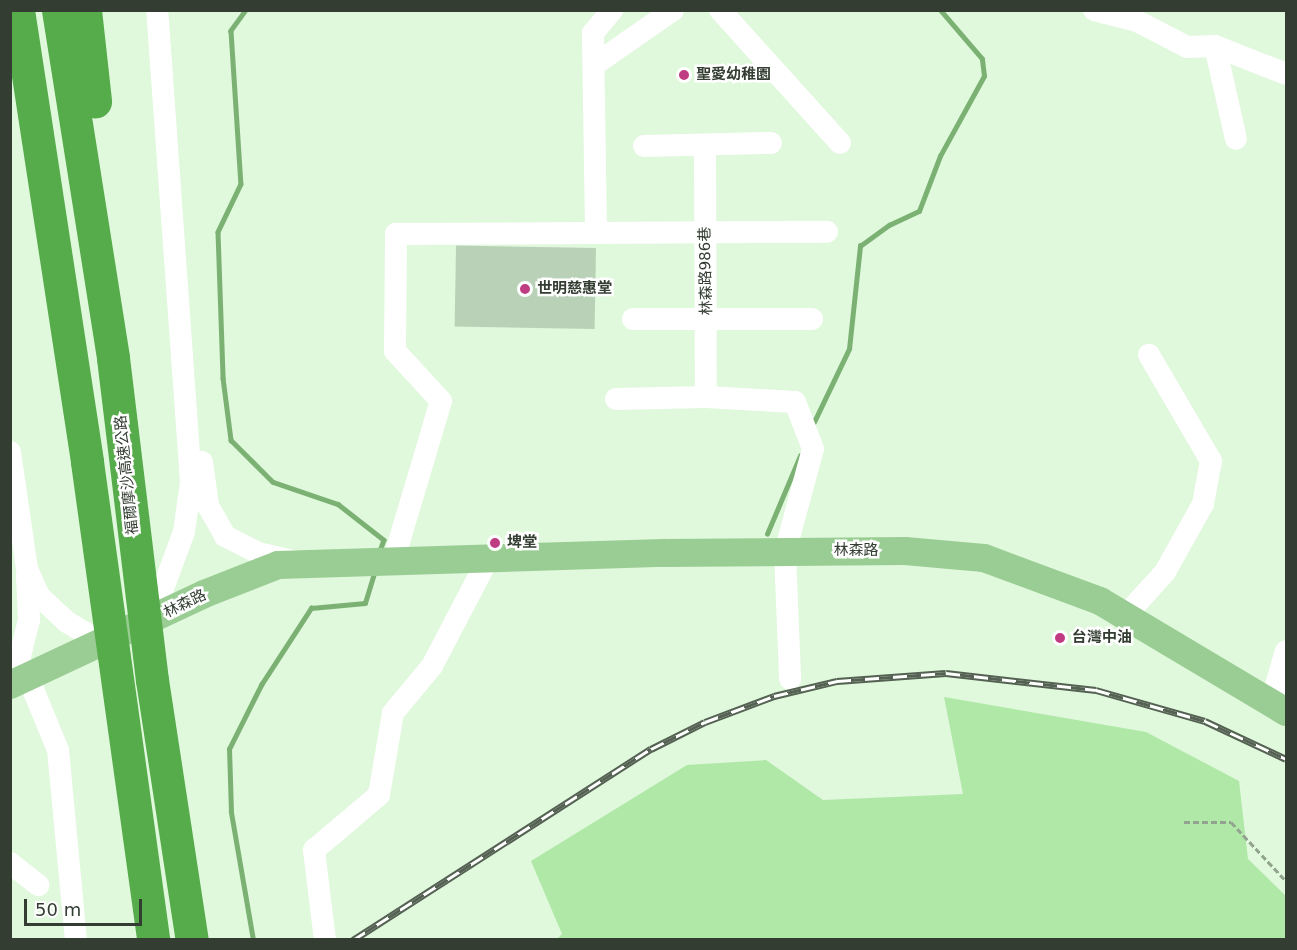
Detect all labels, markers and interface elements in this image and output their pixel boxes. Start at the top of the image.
place label: 聖愛幼稚園 [696,66,771,84]
marker: 聖愛幼稚園 [677,68,691,82]
street label: 林森路986巷 [696,227,716,315]
place label: 世明慈惠堂 [537,280,612,298]
marker: 世明慈惠堂 [518,282,532,296]
street label: 福爾摩沙高速公路 [112,414,142,536]
place label: 埤堂 [507,534,537,552]
marker: 埤堂 [488,536,502,550]
street label: 林森路 [834,542,878,560]
street label: 林森路 [161,586,209,622]
place label: 台灣中油 [1072,629,1132,647]
marker: 台灣中油 [1053,631,1067,645]
scale bar [27,887,146,925]
text: 50 m [35,899,81,920]

